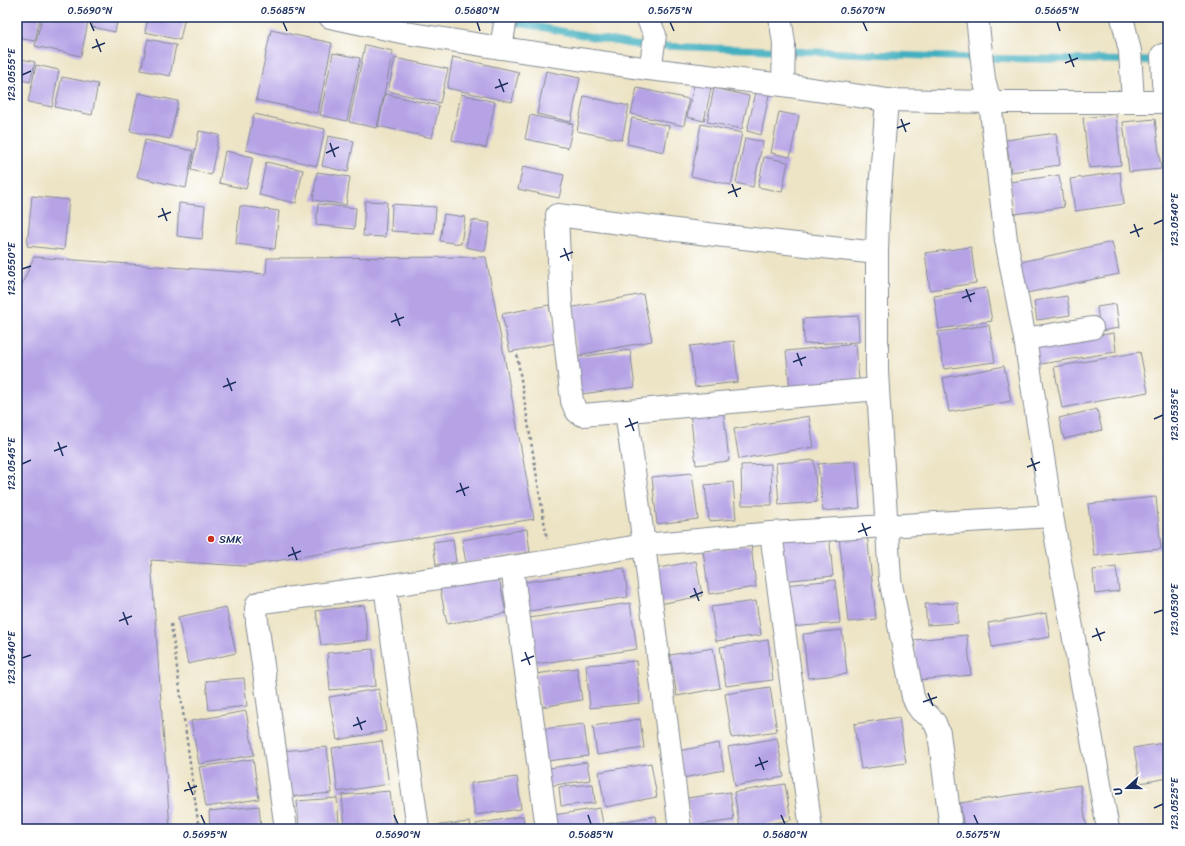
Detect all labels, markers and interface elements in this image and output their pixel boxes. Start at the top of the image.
text: 0.5690°N [68,2,112,20]
text: 0.5685°N [261,2,305,20]
text: 0.5680°N [455,2,499,20]
text: 0.5675°N [648,2,692,20]
text: 0.5670°N [841,2,885,20]
text: 0.5665°N [1035,2,1079,20]
text: 123.0555°E [3,47,21,102]
text: 123.0540°E [1166,192,1184,247]
text: 123.0550°E [3,241,21,296]
text: 123.0535°E [1166,387,1184,441]
text: 123.0545°E [3,436,21,491]
place label: SMK [219,530,242,549]
marker: SMK [206,534,216,544]
text: 123.0530°E [1166,582,1184,636]
text: 123.0540°E [3,630,21,685]
north arrow [1107,768,1147,808]
text: 123.0525°E [1166,776,1184,830]
text: U [1108,784,1128,798]
text: 0.5695°N [183,826,227,844]
text: 0.5690°N [376,826,420,844]
text: 0.5685°N [569,826,613,844]
text: 0.5680°N [763,826,807,844]
text: 0.5675°N [956,826,1000,844]

